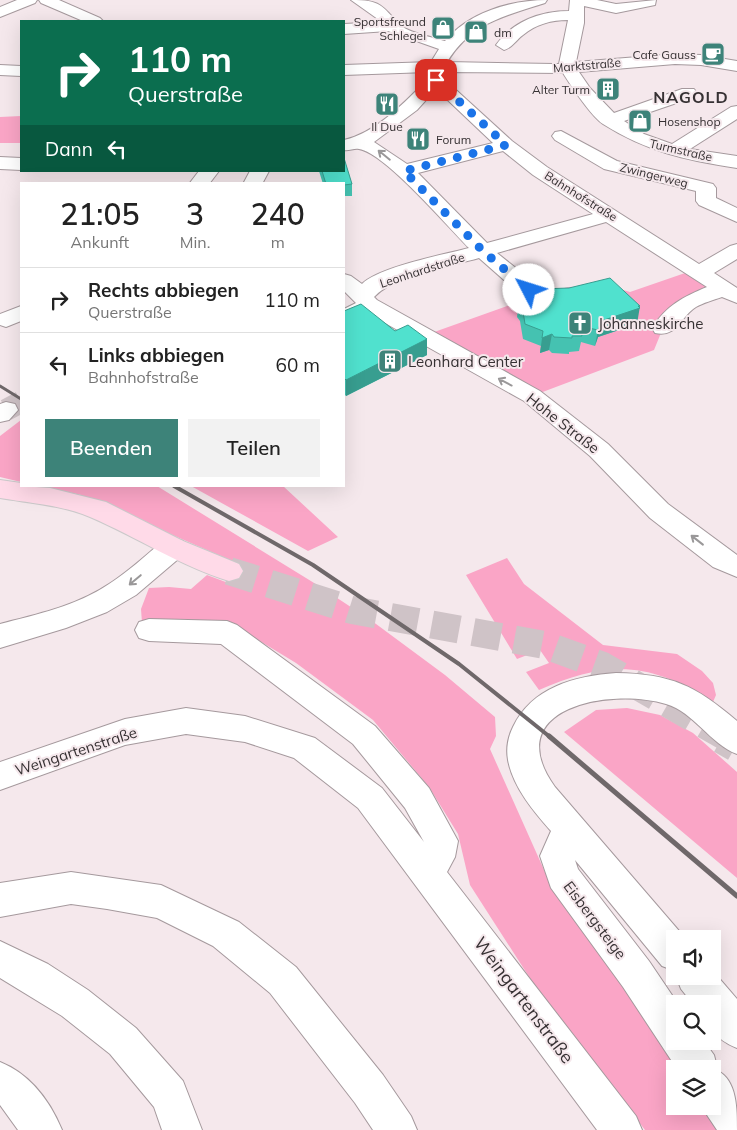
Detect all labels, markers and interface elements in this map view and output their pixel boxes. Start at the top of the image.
place label: Sportsfreund Schlegel [354,14,426,43]
shop icon: Sportsfreund Schlegel [430,15,456,41]
shop icon: dm [463,19,489,45]
place label: dm [494,25,512,40]
text: 110 m [128,37,232,81]
icon: right [45,40,110,105]
cafe icon: Cafe Gauss [700,41,726,67]
place label: Cafe Gauss [632,47,696,62]
street label: Marktstraße [553,55,621,75]
pin [415,59,457,101]
icon: arrive [422,66,450,94]
building icon: Alter Turm [595,76,621,102]
text: Querstraße [128,80,243,108]
place label: Alter Turm [532,82,590,97]
district label: NAGOLD [653,87,729,107]
restaurant icon: Il Due [374,91,400,117]
shop icon: Hosenshop [627,108,653,134]
place label: Hosenshop [658,114,721,129]
place label: Il Due [371,119,403,134]
restaurant icon: Forum [405,126,431,152]
place label: Forum [436,132,471,147]
icon: left [103,135,131,163]
street label: Turmstraße [648,136,714,164]
text: Dann [45,137,93,161]
one-way arrow [378,150,391,161]
street label: Zwingerweg [618,159,690,191]
street label: Bahnhofstraße [542,168,620,224]
text: 21:05 [60,195,139,233]
text: 3 [186,195,204,233]
text: 240 [251,195,305,233]
text: Ankunft [71,232,129,252]
text: Min. [180,232,210,252]
text: m [271,232,285,252]
street label: Leonhardstraße [378,249,466,291]
position arrow [502,263,554,315]
text: Rechts abbiegen [88,278,239,302]
icon: right [45,286,73,314]
text: 110 m [264,288,320,312]
text: Querstraße [88,302,172,322]
church icon: Johanneskirche [567,310,593,336]
place label: Johanneskirche [598,314,704,333]
text: Links abbiegen [88,343,225,367]
building icon: Leonhard Center [377,348,403,374]
icon: left [45,351,73,379]
place label: Leonhard Center [408,352,524,371]
text: 60 m [276,353,320,377]
text: Bahnhofstraße [88,367,199,387]
one-way arrow [498,376,512,386]
street label: Hohe Straße [523,389,603,457]
button: Beenden [45,419,178,477]
button: Teilen [188,419,320,477]
one-way arrow [691,534,704,545]
one-way arrow [129,574,142,585]
street label: Weingartenstraße [13,722,139,780]
street label: Eisbergsteige [559,877,631,963]
map controls [666,930,721,1115]
button: sound [666,930,721,985]
street label: Weingartenstraße [469,932,579,1068]
button: search [666,995,721,1050]
button: layers [666,1060,721,1115]

